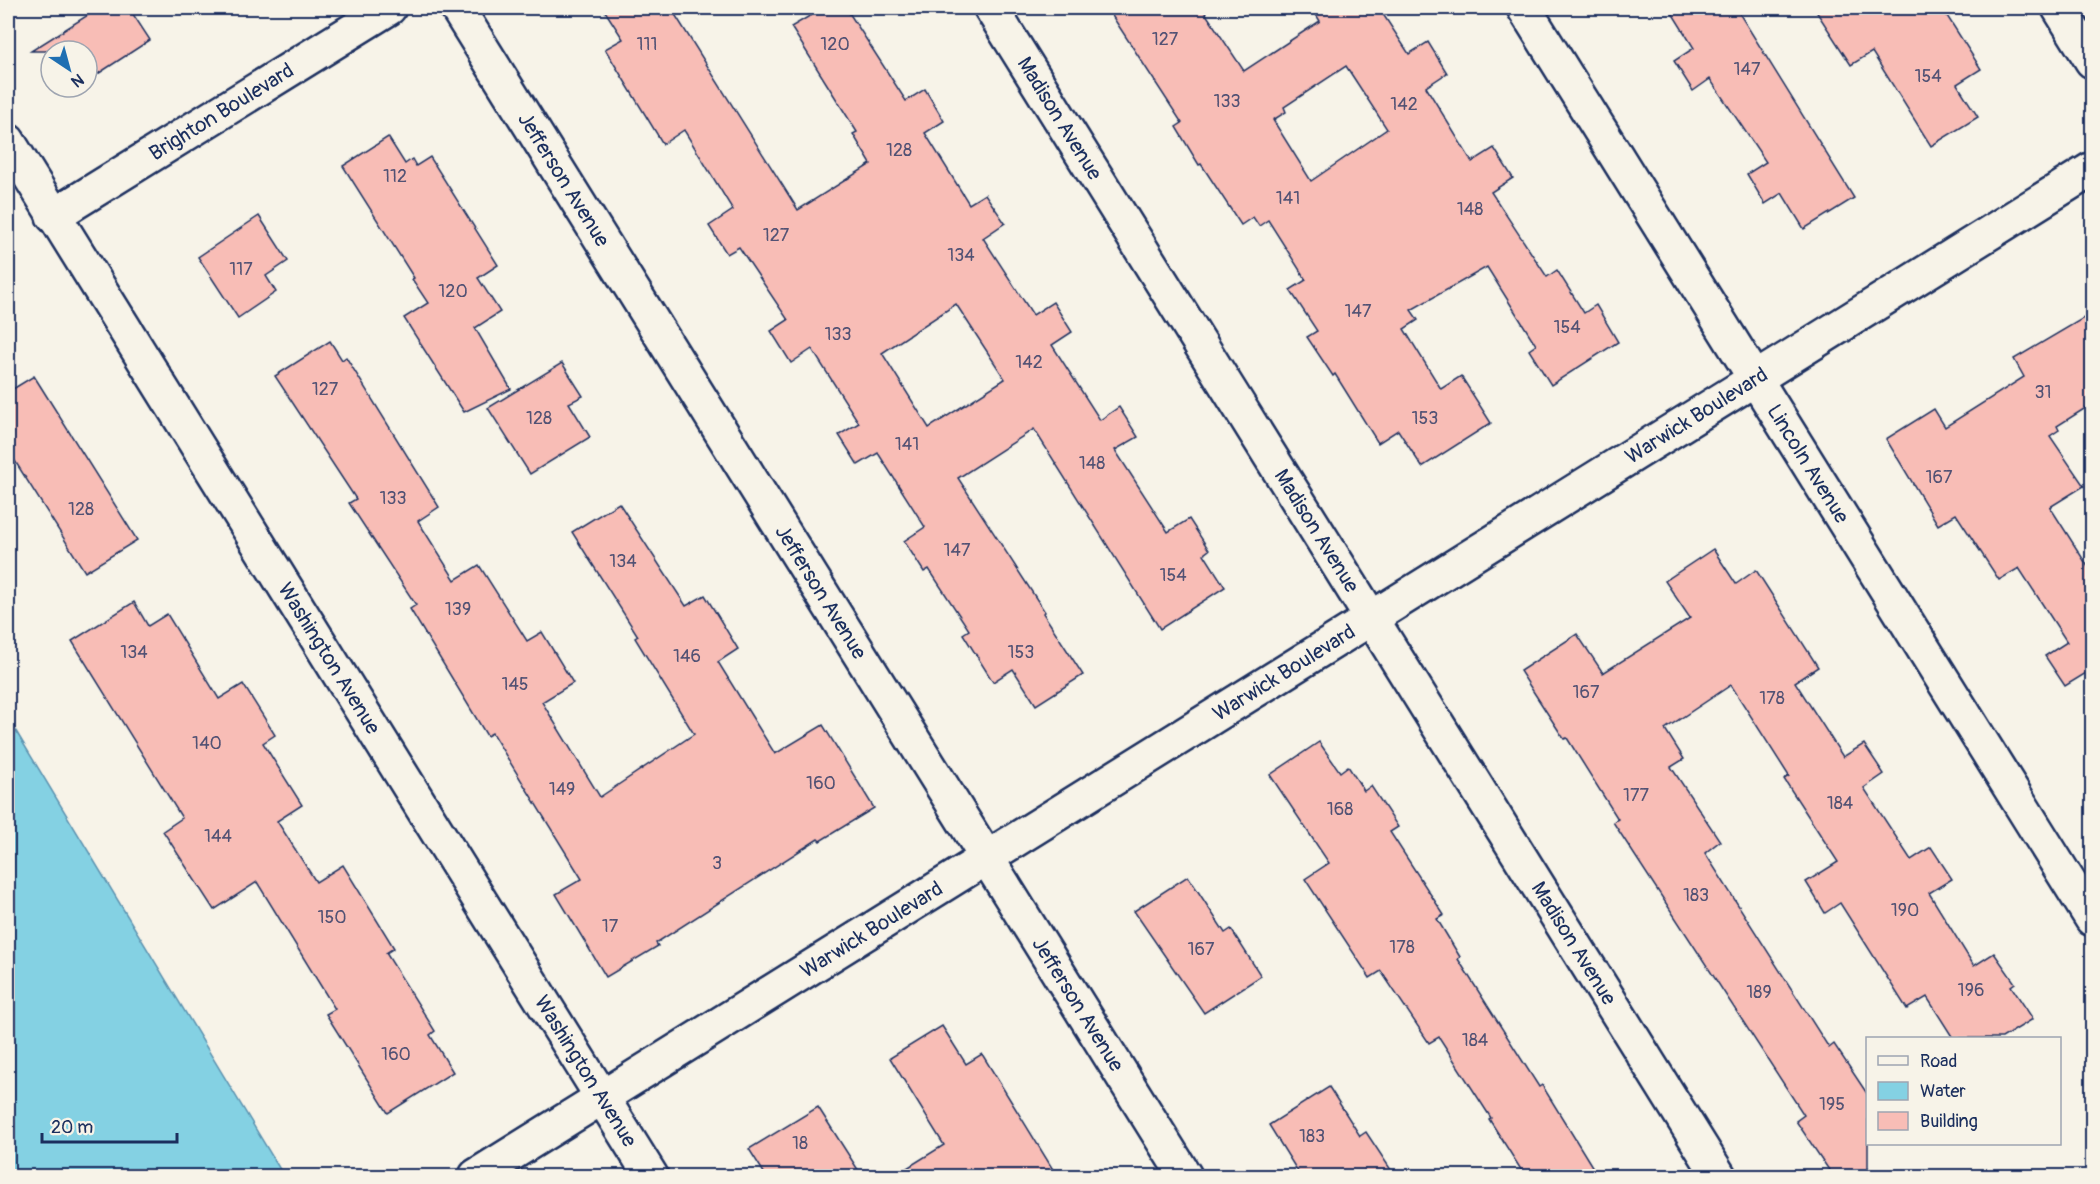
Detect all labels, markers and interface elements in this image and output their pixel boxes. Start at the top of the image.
house number: 127 [1152,28,1179,51]
house number: 111 [636,33,658,56]
house number: 120 [820,33,850,56]
north arrow [39,39,99,99]
street label: Madison Avenue [1011,52,1108,186]
street label: Brighton Boulevard [144,57,299,167]
house number: 147 [1734,58,1761,81]
house number: 154 [1914,65,1942,88]
text: N [67,69,87,92]
house number: 133 [1213,90,1241,113]
house number: 142 [1390,93,1418,116]
street label: Jefferson Avenue [511,107,616,253]
house number: 128 [886,139,912,162]
house number: 112 [383,165,407,188]
house number: 141 [1276,187,1300,210]
house number: 148 [1457,198,1483,221]
house number: 127 [763,224,790,247]
house number: 134 [947,244,975,267]
house number: 117 [229,258,253,281]
house number: 120 [438,280,468,303]
house number: 147 [1345,300,1372,323]
house number: 154 [1553,316,1581,339]
house number: 133 [824,323,852,346]
house number: 142 [1015,351,1043,374]
street label: Warwick Boulevard [1620,361,1773,470]
house number: 127 [312,378,339,401]
house number: 31 [2034,381,2052,404]
street label: Lincoln Avenue [1760,399,1855,529]
house number: 128 [526,407,552,430]
house number: 153 [1412,407,1438,430]
house number: 141 [895,433,919,456]
house number: 148 [1079,452,1105,475]
street label: Madison Avenue [1268,464,1365,598]
house number: 167 [1926,466,1953,489]
house number: 133 [379,487,407,510]
house number: 128 [68,498,94,521]
street label: Jefferson Avenue [768,520,873,665]
house number: 147 [944,539,971,562]
house number: 134 [609,550,637,573]
house number: 154 [1159,564,1187,587]
street label: Washington Avenue [272,578,387,740]
house number: 139 [445,598,471,621]
street label: Warwick Boulevard [1208,618,1360,727]
house number: 134 [120,641,148,664]
house number: 153 [1008,641,1034,664]
house number: 146 [673,645,701,668]
house number: 145 [501,673,529,696]
house number: 167 [1573,681,1600,704]
house number: 178 [1759,687,1785,710]
house number: 140 [192,732,222,755]
house number: 160 [806,772,836,795]
house number: 149 [549,778,575,801]
house number: 177 [1623,784,1650,807]
house number: 184 [1827,792,1854,815]
house number: 168 [1327,798,1353,821]
house number: 144 [204,825,233,848]
house number: 3 [712,852,722,875]
street label: Warwick Boulevard [796,875,948,984]
street label: Madison Avenue [1525,877,1622,1011]
house number: 183 [1683,884,1709,907]
house number: 190 [1891,899,1919,922]
house number: 150 [317,906,347,929]
house number: 17 [602,915,619,938]
street label: Jefferson Avenue [1026,932,1130,1077]
house number: 178 [1389,936,1415,959]
house number: 167 [1188,938,1215,961]
house number: 196 [1958,979,1984,1002]
house number: 189 [1746,981,1772,1004]
street label: Washington Avenue [528,990,643,1153]
house number: 184 [1462,1029,1489,1052]
legend [1866,1037,2061,1145]
house number: 160 [381,1043,411,1066]
text: Road [1920,1050,1957,1073]
text: Water [1920,1080,1966,1103]
house number: 195 [1819,1093,1845,1116]
scale bar [42,1106,177,1144]
text: Building [1920,1110,1978,1133]
text: 20 m [51,1116,93,1139]
house number: 183 [1299,1125,1325,1148]
house number: 18 [792,1132,808,1155]

